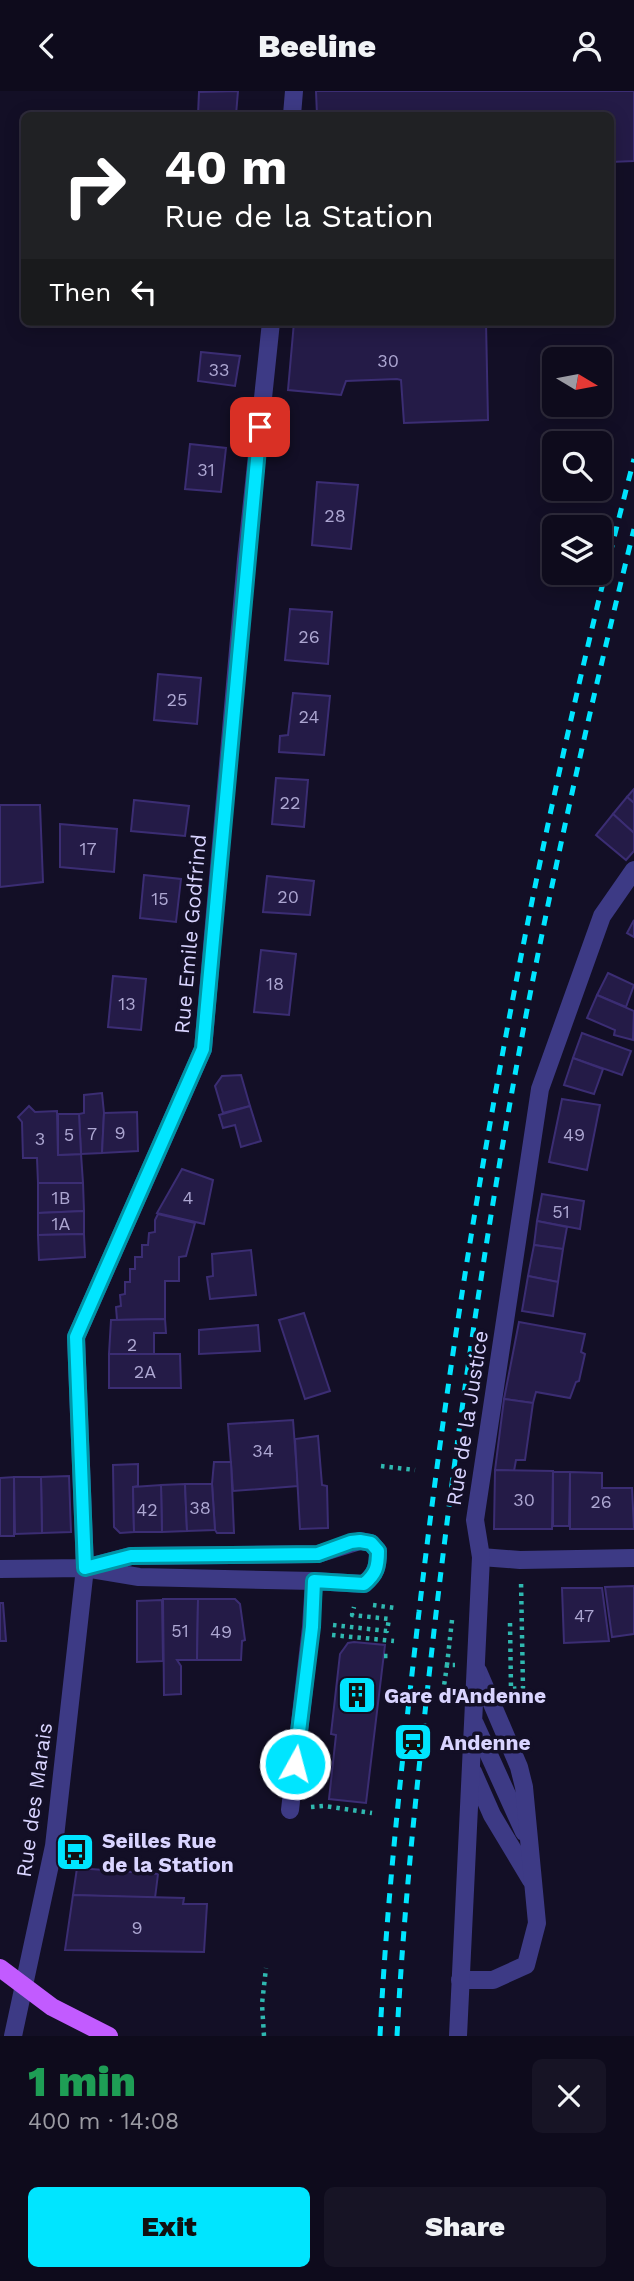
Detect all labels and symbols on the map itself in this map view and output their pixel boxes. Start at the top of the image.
north arrow [542,347,612,417]
house number: 30 [377,350,399,371]
house number: 33 [209,359,230,380]
pin [230,397,290,457]
house number: 31 [197,459,215,480]
house number: 28 [324,505,346,526]
house number: 26 [298,626,320,647]
house number: 25 [167,689,187,710]
house number: 24 [299,706,319,727]
house number: 22 [280,792,301,813]
street label: Rue Emile Godfrind [169,833,211,1035]
house number: 17 [79,838,97,859]
house number: 20 [277,886,299,907]
house number: 15 [151,888,169,909]
house number: 18 [266,973,284,994]
house number: 13 [118,993,136,1014]
house number: 9 [114,1122,126,1143]
house number: 7 [87,1123,97,1144]
house number: 5 [64,1124,74,1145]
house number: 49 [563,1124,585,1145]
house number: 3 [35,1128,45,1149]
house number: 1B [52,1187,70,1208]
house number: 4 [183,1187,194,1208]
house number: 51 [552,1201,570,1222]
house number: 1A [52,1213,71,1234]
street label: Rue de la Justice [441,1329,493,1507]
house number: 2 [127,1334,137,1355]
house number: 2A [134,1361,156,1382]
house number: 34 [252,1440,274,1461]
house number: 30 [513,1489,535,1510]
house number: 26 [590,1491,612,1512]
house number: 38 [189,1497,211,1518]
house number: 42 [136,1499,158,1520]
house number: 47 [574,1605,594,1626]
house number: 51 [171,1620,189,1641]
house number: 49 [210,1621,232,1642]
building icon: Gare d'Andenne [336,1674,378,1716]
place label: Gare d'Andenne [384,1683,546,1708]
street label: Rue des Marais [11,1721,57,1879]
station icon: Andenne [392,1721,434,1763]
position arrow [258,1727,332,1801]
place label: Andenne [440,1730,531,1755]
place label: Seilles Rue de la Station [102,1828,234,1877]
bus stop icon: Seilles Rue de la Station [54,1831,96,1873]
house number: 9 [131,1917,143,1938]

